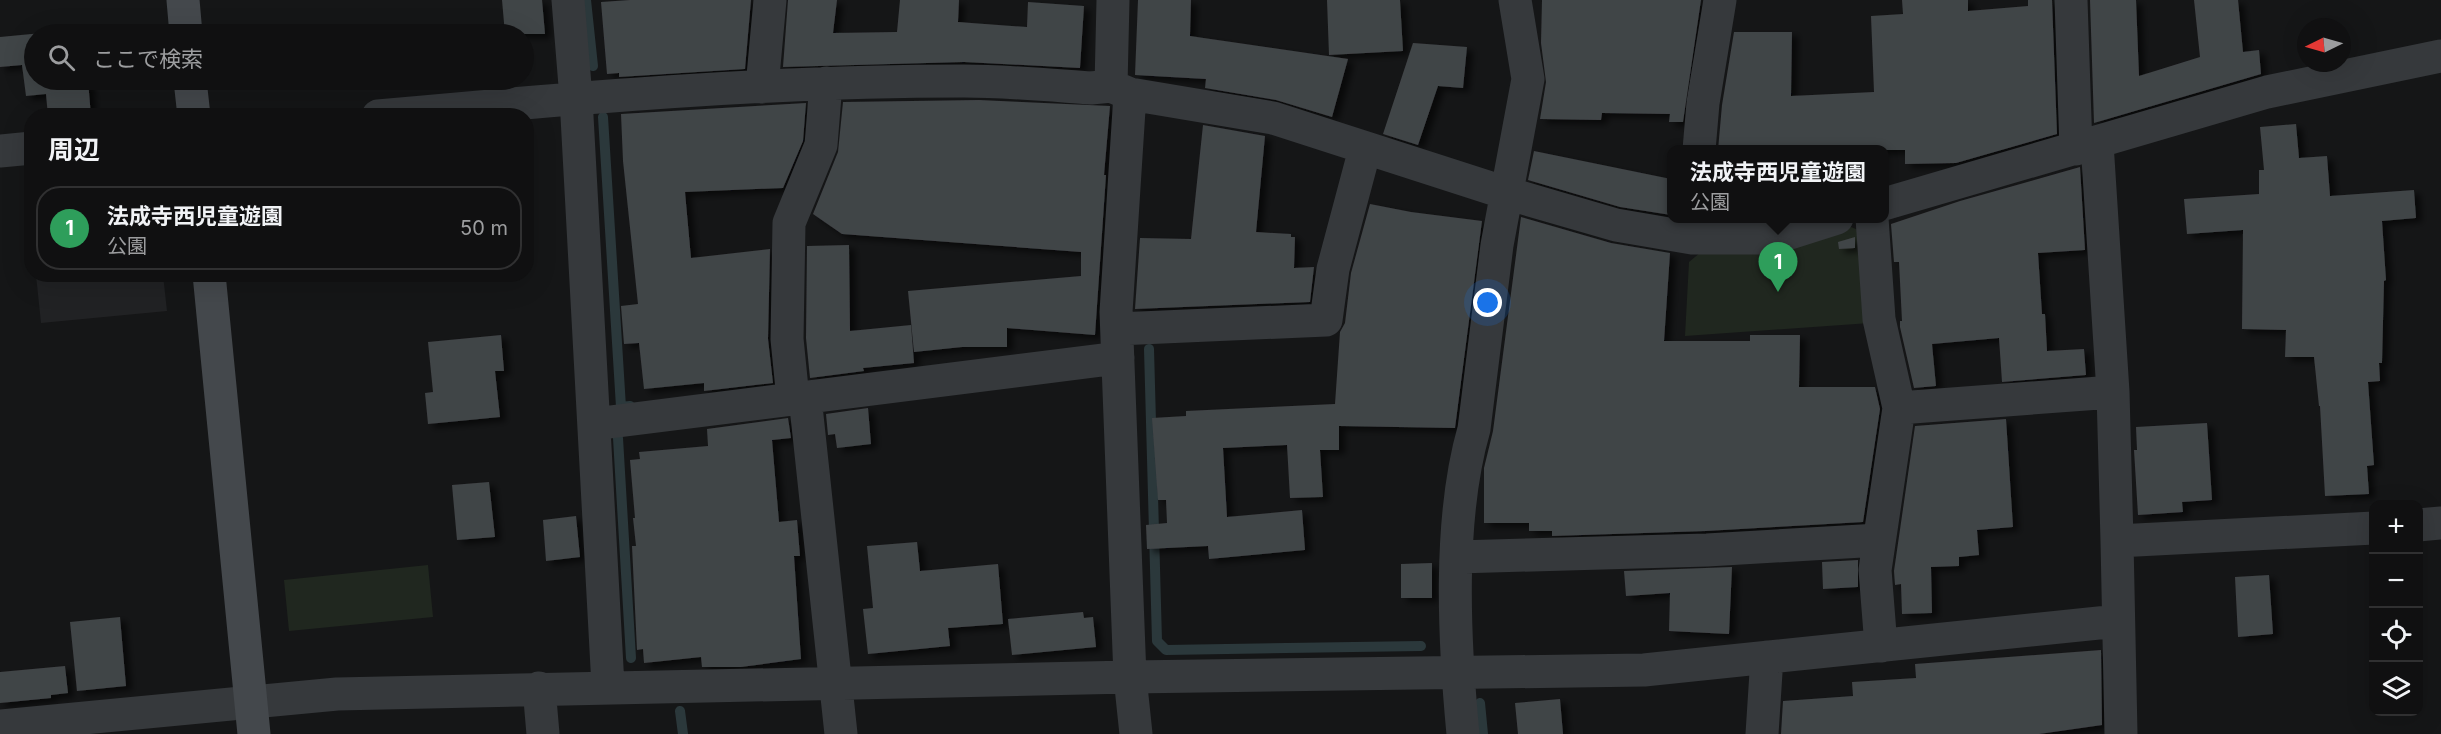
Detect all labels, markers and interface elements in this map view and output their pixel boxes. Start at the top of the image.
north arrow [2297,18,2351,72]
search box [24,24,534,90]
icon: search [45,41,78,74]
text: ここで検索 [93,46,203,72]
text: 周辺 [48,134,100,165]
popup [1667,145,1889,223]
text: 法成寺西児童遊園 [1690,159,1866,185]
text: 公園 [1690,190,1730,214]
text: 法成寺西児童遊園 [107,203,283,229]
text: 1 [65,216,74,240]
text: 50 m [460,216,508,240]
text: 公園 [107,234,147,258]
pin: 1 [1758,242,1798,292]
your location [1473,288,1502,317]
map controls [2369,500,2423,716]
button: + [2369,500,2423,554]
button: − [2369,554,2423,608]
button: locate [2369,608,2423,662]
button: layers [2369,662,2423,716]

